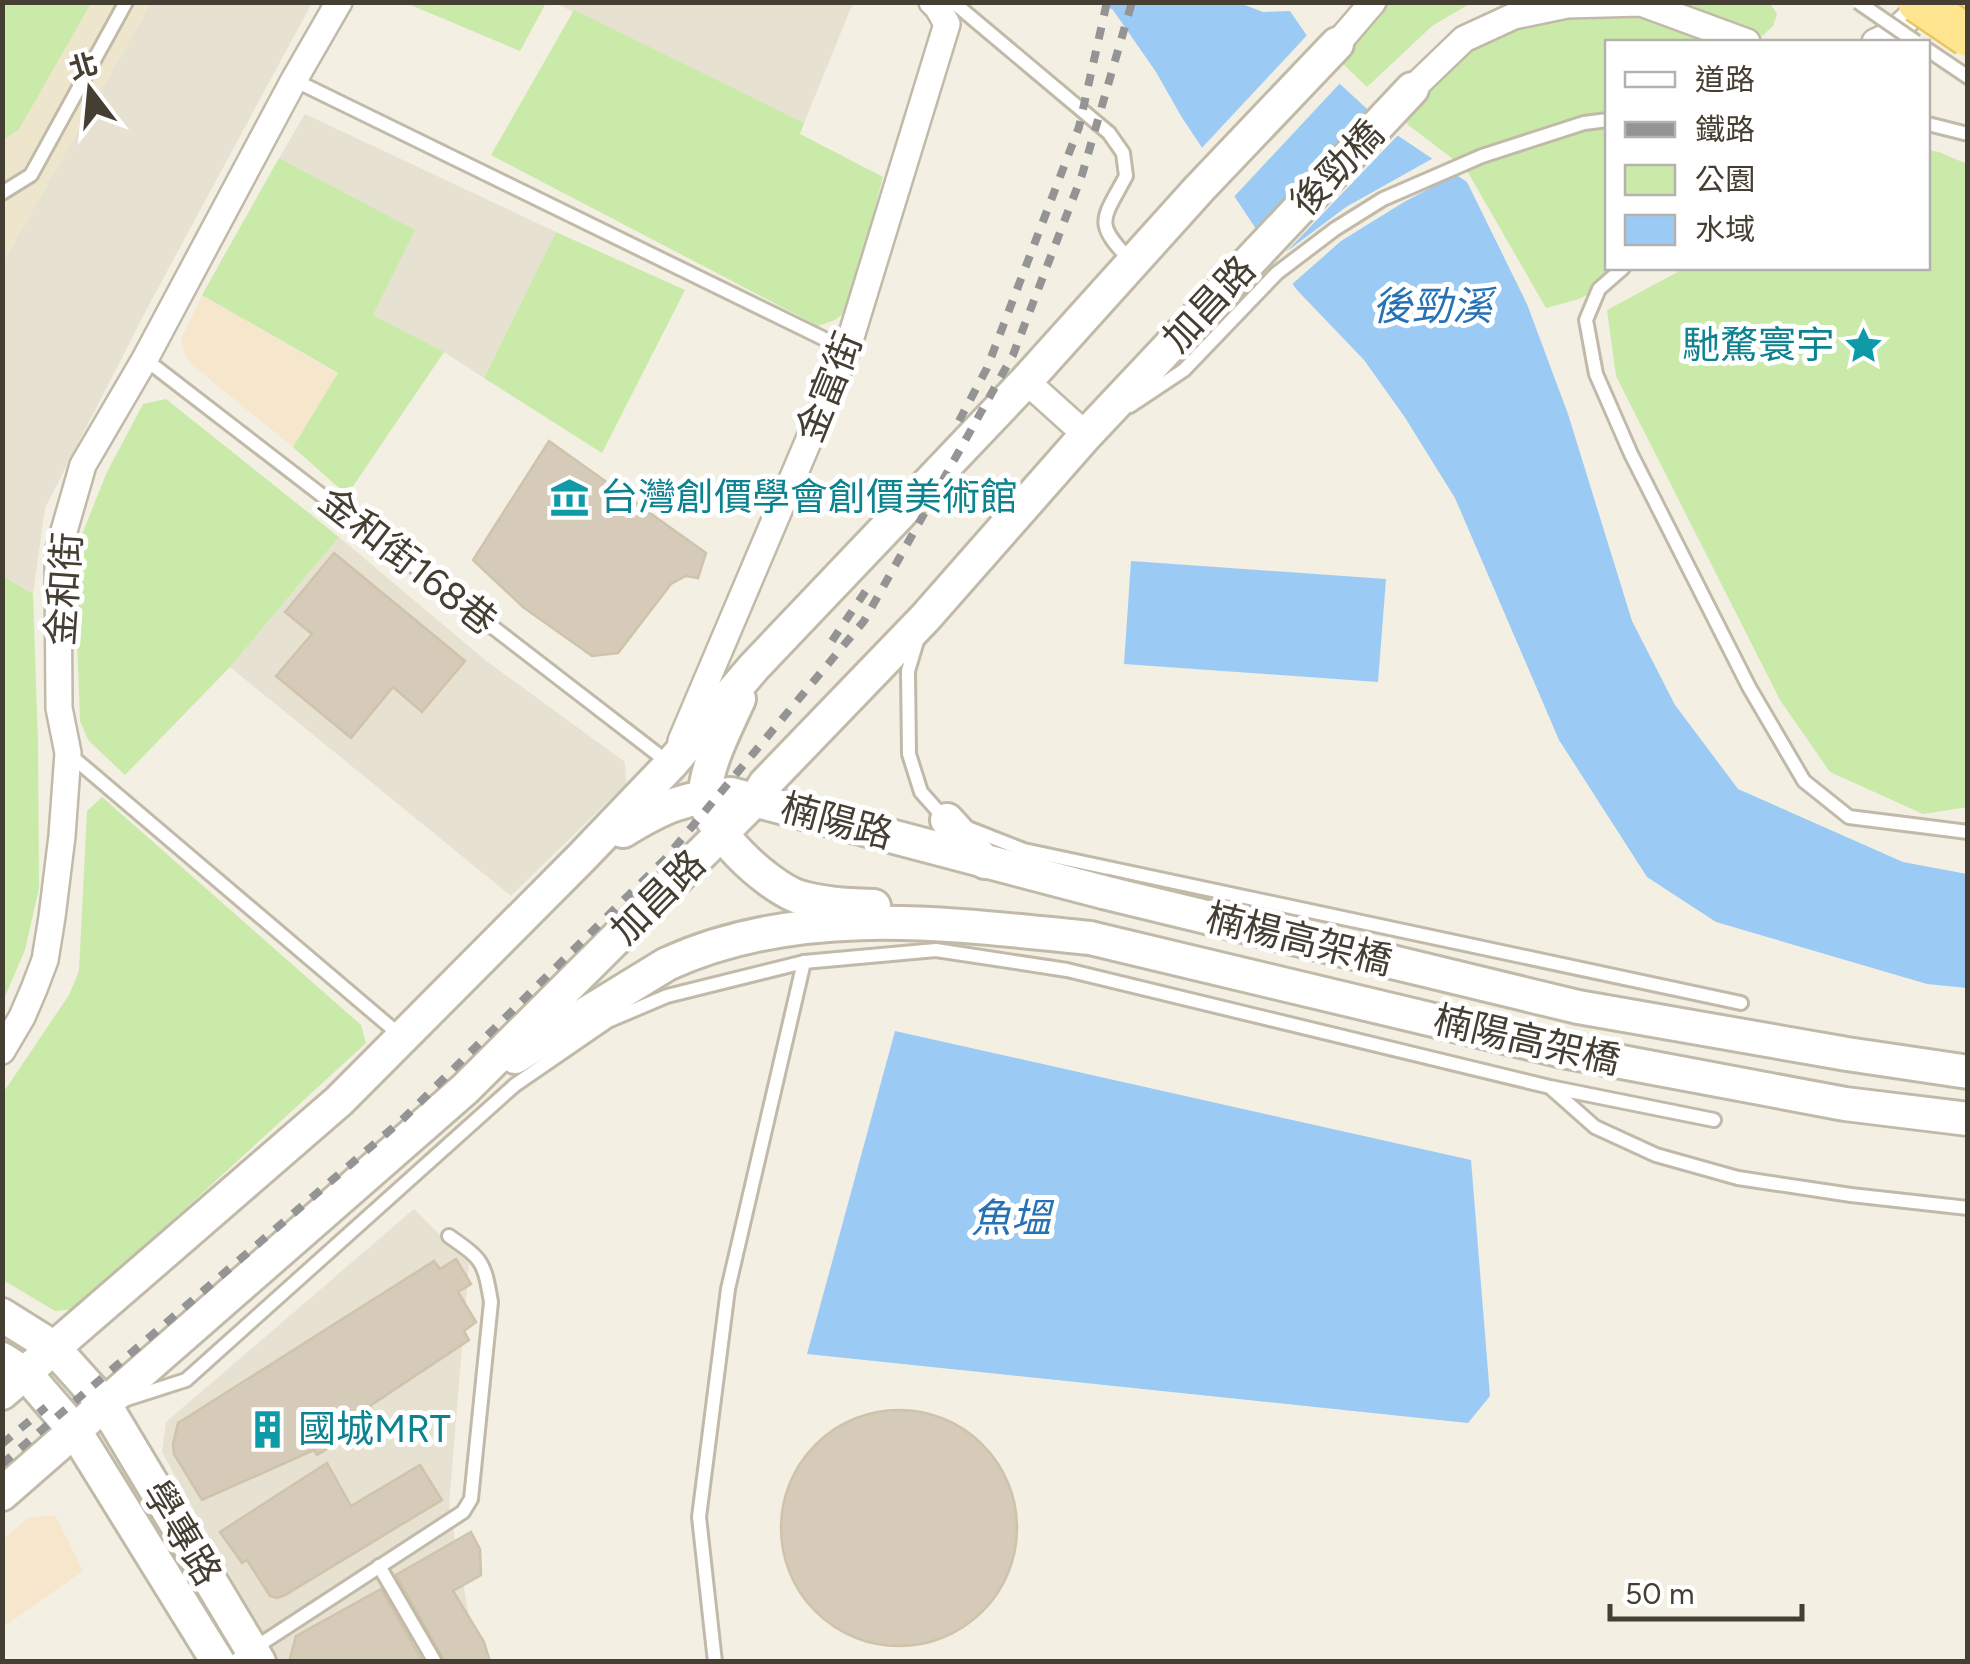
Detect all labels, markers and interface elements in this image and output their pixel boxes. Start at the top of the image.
north arrow [40,40,140,140]
legend [1605,40,1930,270]
text: 北 [65,46,101,86]
text: 道路 [1695,61,1755,98]
street label: 後勁橋 [1281,111,1393,225]
text: 鐵路 [1695,111,1755,148]
text: 公園 [1695,161,1755,198]
text: 水域 [1695,211,1755,248]
street label: 加昌路 [1153,247,1265,361]
water label: 後勁溪 [1372,282,1497,330]
place label: 馳騖寰宇 [1682,322,1834,368]
place icon: 馳騖寰宇 [1843,324,1885,366]
street label: 金富街 [786,326,872,448]
place label: 台灣創價學會創價美術館 [600,474,1018,520]
museum icon: 台灣創價學會創價美術館 [549,476,591,518]
street label: 金和街168巷 [310,477,506,645]
street label: 金和街 [37,531,91,647]
street label: 楠陽路 [776,784,898,858]
street label: 加昌路 [601,840,715,954]
street label: 楠楊高架橋 [1201,894,1397,984]
street label: 楠陽高架橋 [1429,996,1625,1084]
water label: 魚塭 [971,1194,1055,1242]
place label: 國城MRT [298,1406,451,1452]
building icon: 國城MRT [247,1408,289,1450]
street label: 學專路 [133,1472,231,1594]
scale bar [1610,1559,1802,1621]
text: 50 m [1625,1575,1694,1612]

